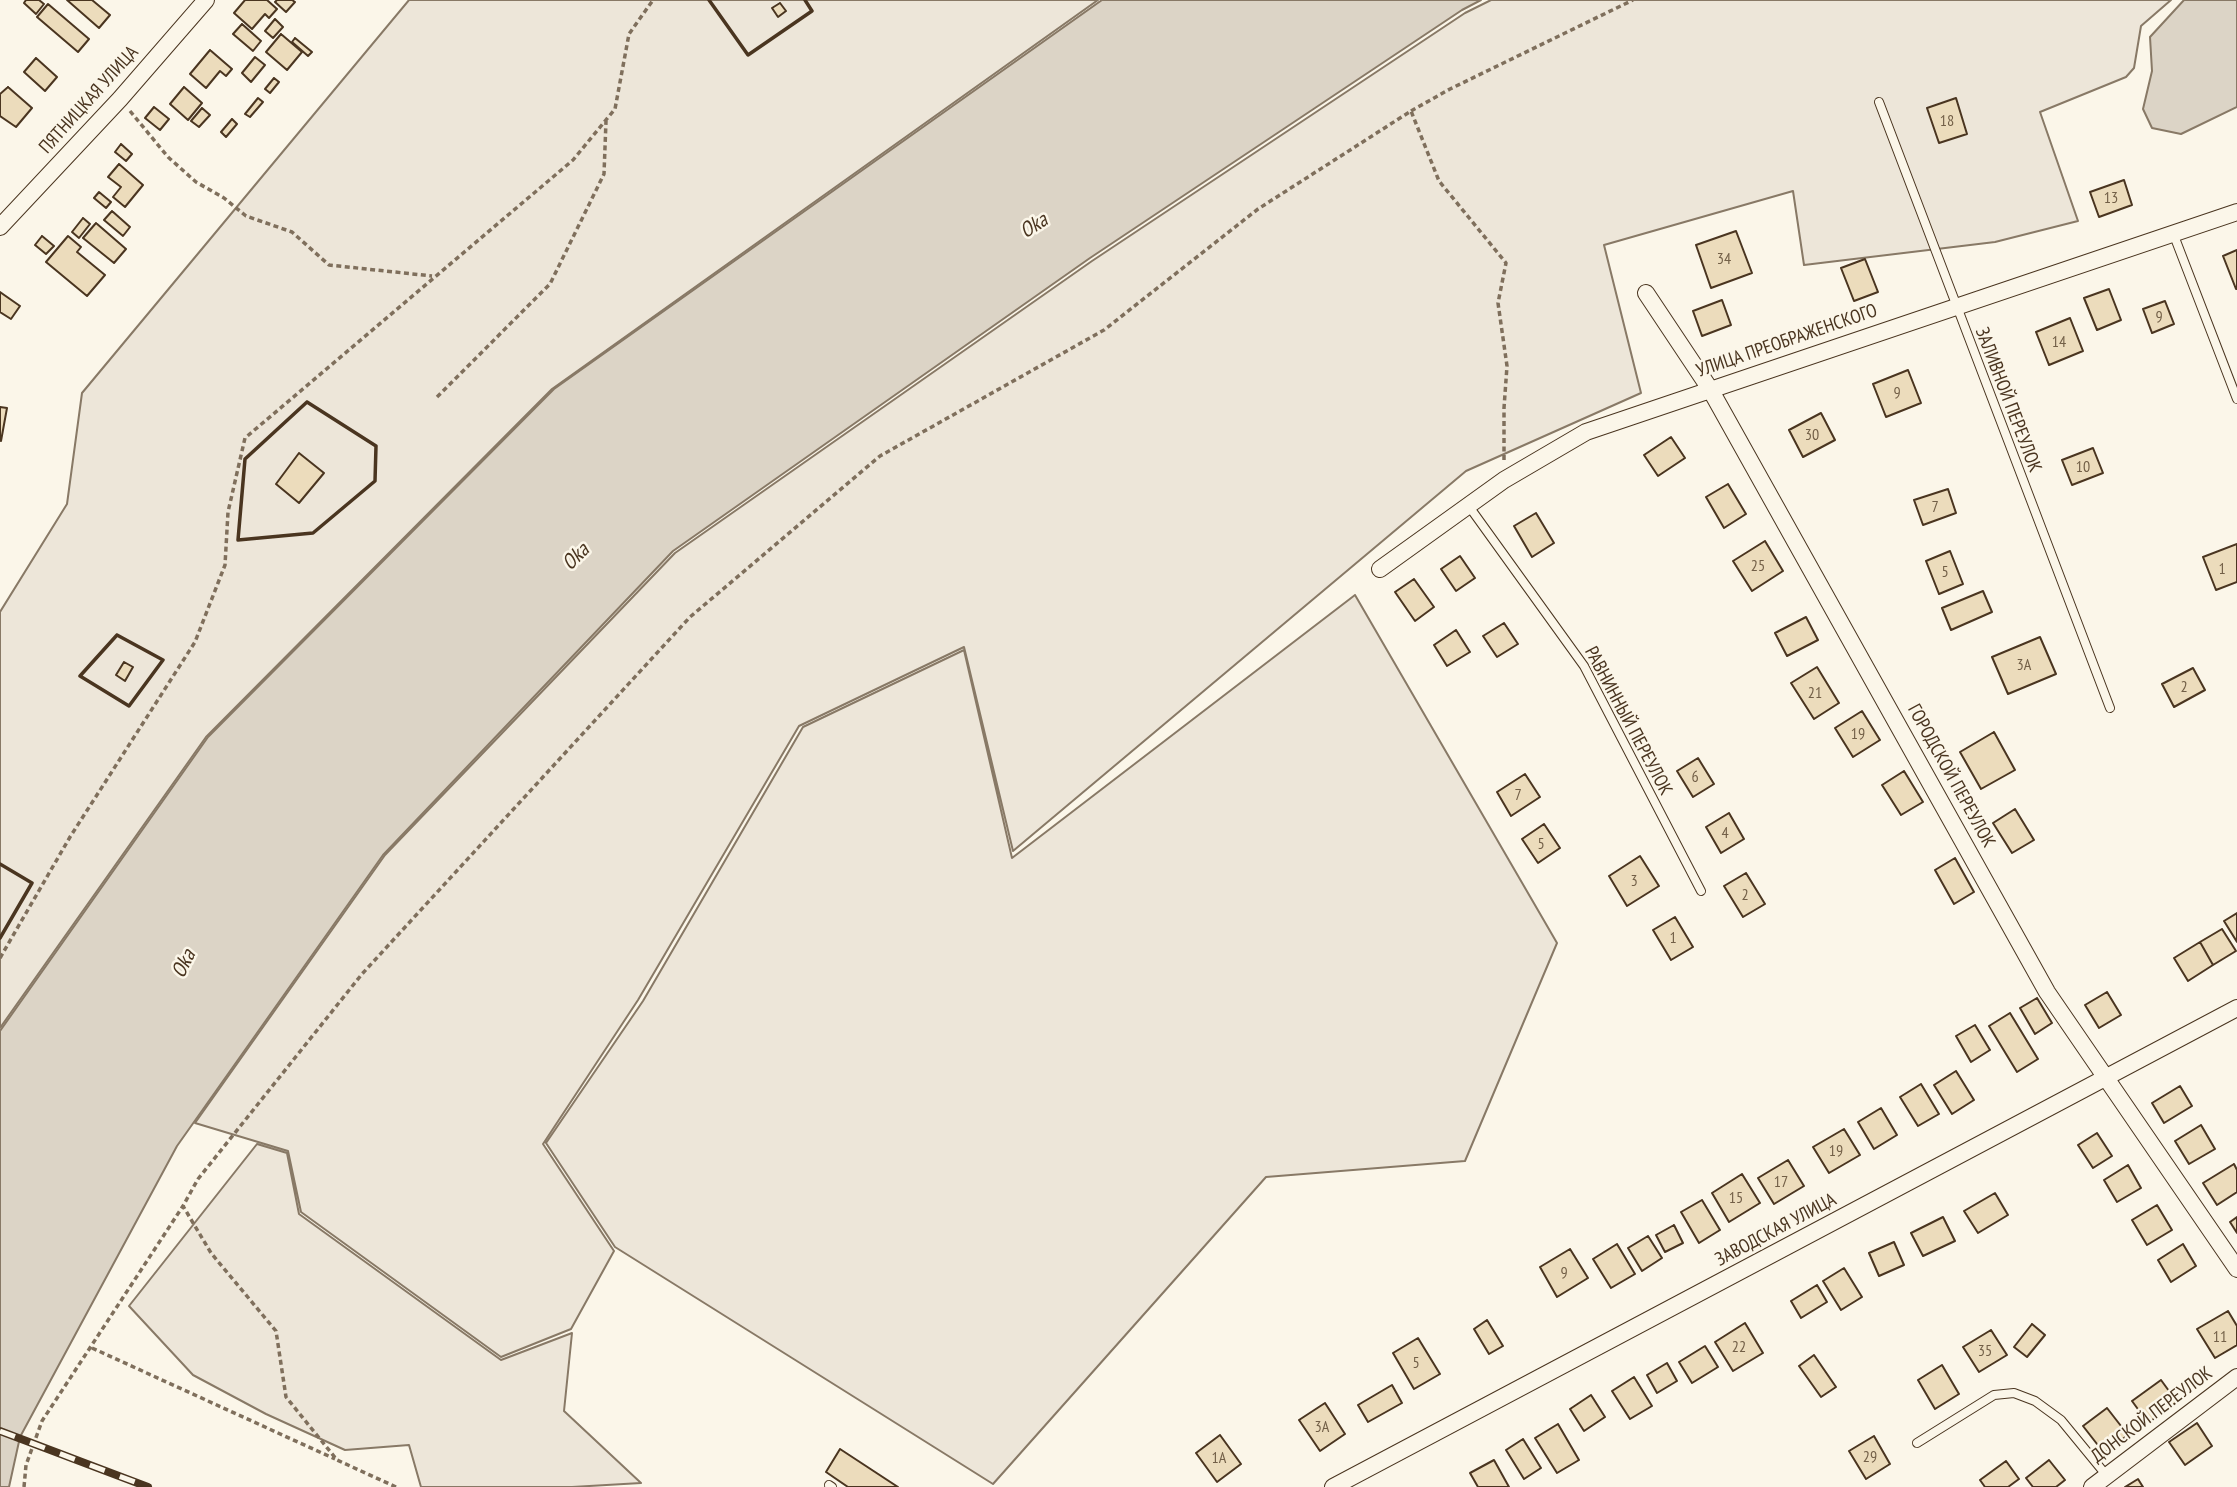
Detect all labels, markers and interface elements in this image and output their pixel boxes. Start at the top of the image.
street label: ПЯТНИЦКАЯ УЛИЦА [35,41,143,159]
house number: 18 [1940,111,1954,131]
house number: 13 [2104,188,2118,208]
water label: Oka [1015,208,1053,244]
house number: 34 [1717,249,1731,269]
street label: УЛИЦА ПРЕОБРАЖЕНСКОГО [1694,299,1880,383]
house number: 9 [2155,307,2163,327]
street label: ЗАЛИВНОЙ ПЕРЕУЛОК [1970,324,2046,476]
house number: 14 [2052,332,2066,352]
house number: 9 [1893,383,1901,403]
house number: 30 [1805,425,1819,445]
house number: 10 [2076,457,2090,477]
house number: 7 [1931,497,1939,517]
water label: Oka [557,538,595,576]
house number: 25 [1751,556,1765,576]
house number: 1 [2218,559,2226,579]
house number: 5 [1941,562,1949,582]
street label: РАВНИННЫЙ ПЕРЕУЛОК [1579,643,1677,799]
house number: 3А [2017,655,2031,675]
house number: 2 [2180,677,2188,697]
house number: 21 [1808,683,1822,703]
street label: ГОРОДСКОЙ ПЕРЕУЛОК [1902,700,2000,852]
house number: 19 [1851,724,1865,744]
house number: 6 [1691,767,1699,787]
house number: 7 [1514,785,1522,805]
house number: 4 [1721,823,1729,843]
house number: 5 [1537,834,1545,854]
house number: 3 [1630,871,1638,891]
house number: 2 [1741,885,1749,905]
house number: 1 [1669,928,1677,948]
water label: Oka [167,946,201,982]
house number: 19 [1829,1141,1843,1161]
house number: 17 [1774,1172,1788,1192]
house number: 15 [1729,1188,1743,1208]
street label: ЗАВОДСКАЯ УЛИЦА [1712,1189,1840,1271]
house number: 9 [1560,1263,1568,1283]
house number: 11 [2213,1327,2227,1347]
house number: 22 [1732,1337,1746,1357]
house number: 35 [1978,1341,1992,1361]
house number: 5 [1412,1353,1420,1373]
street label: ДОНСКОЙ ПЕРЕУЛОК [2087,1362,2217,1468]
house number: 3А [1315,1417,1329,1437]
house number: 29 [1863,1447,1877,1467]
house number: 1А [1212,1448,1226,1468]

